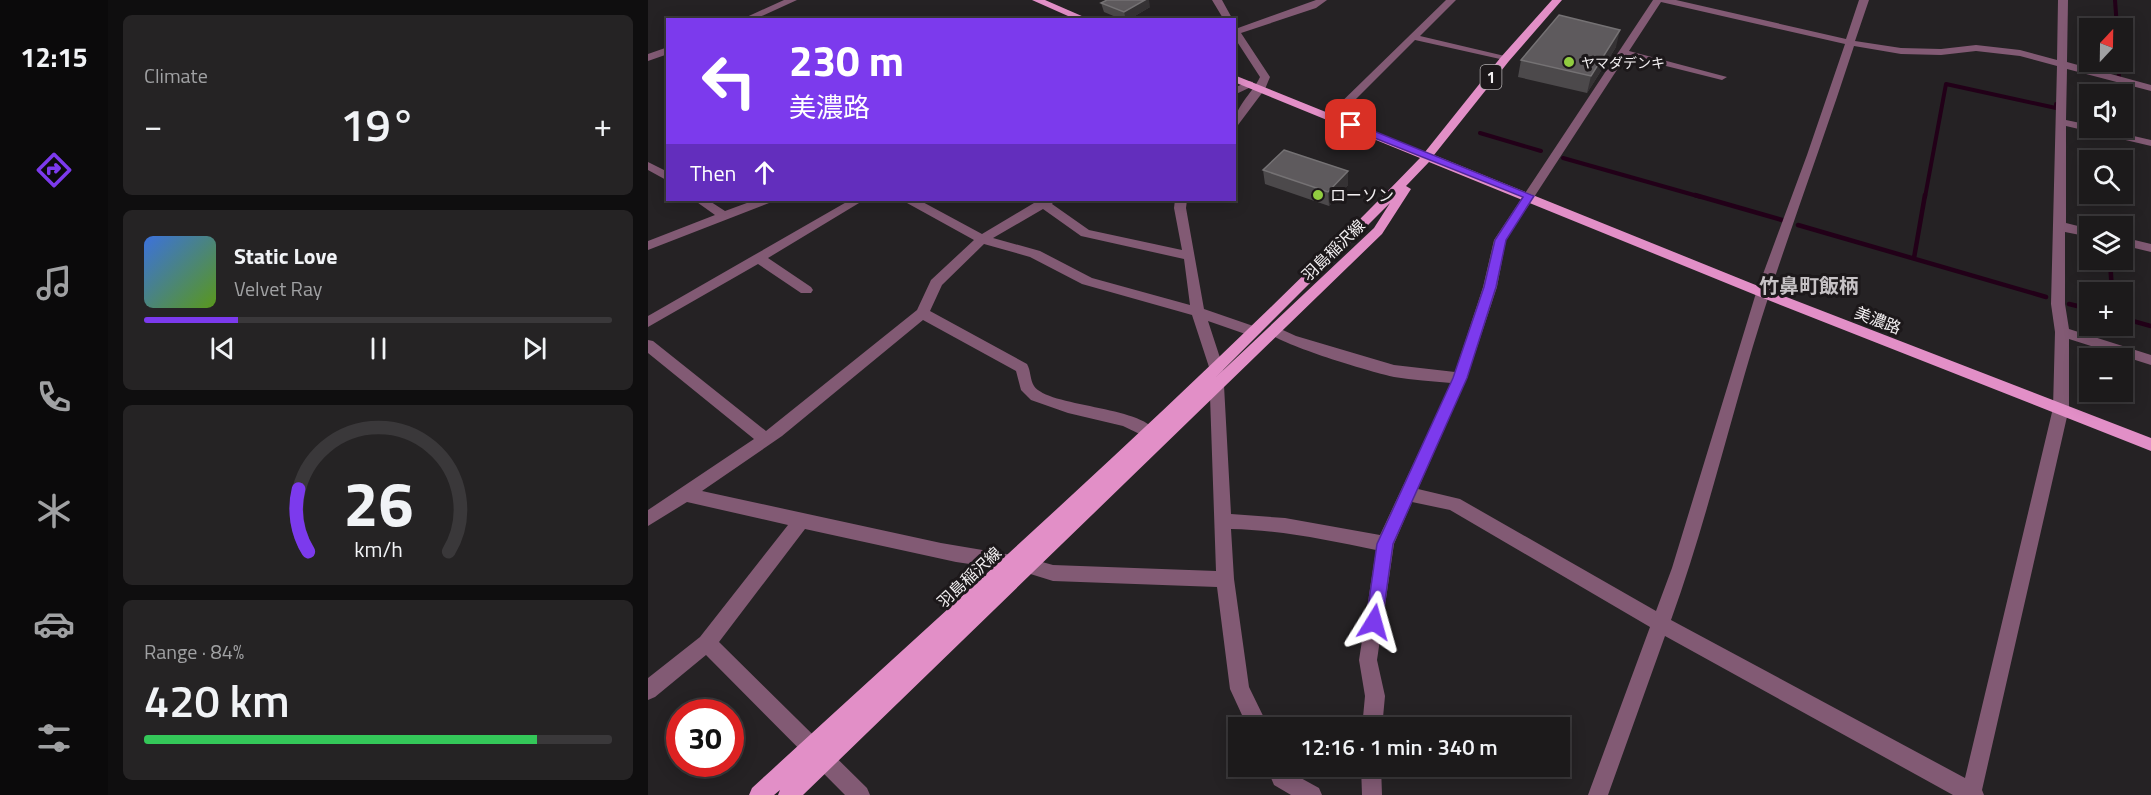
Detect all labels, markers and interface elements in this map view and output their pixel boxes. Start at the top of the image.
north arrow [2079,18,2133,72]
map controls [2079,18,2133,402]
text: 230 m [789,28,904,92]
text: 12:15 [20,36,88,77]
icon: left [690,42,768,120]
place label: ヤマダデンキ [1581,52,1665,73]
marker: ヤマダデンキ [1562,55,1576,69]
text: Climate [144,60,208,91]
road number: 1 [1480,65,1502,89]
button: sound [2079,84,2133,138]
text: 美濃路 [789,86,870,127]
text: 19° [340,90,416,158]
pin [1325,99,1376,150]
text: − [144,100,162,150]
text: + [594,100,612,150]
icon: arrive [1334,108,1367,141]
icon: directions [33,149,75,191]
button: search [2079,150,2133,204]
text: Then [690,156,736,190]
icon: ahead [748,156,781,189]
place label: ローソン [1330,183,1394,207]
marker: ローソン [1311,188,1325,202]
street label: 羽島稲沢線 [1296,214,1370,286]
button: layers [2079,216,2133,270]
text: Static Love [234,239,337,273]
icon: music [33,262,75,304]
district label: 竹鼻町飯柄 [1759,270,1859,301]
text: Velvet Ray [234,273,323,304]
button: + [2079,282,2133,336]
street label: 美濃路 [1851,300,1905,340]
icon: previous [206,332,239,365]
icon: pause [362,332,395,365]
icon: next [518,332,551,365]
button: − [2079,348,2133,402]
icon: phone [33,376,75,418]
text: 26 [343,455,413,550]
icon: climate [33,490,75,532]
text: km/h [354,533,402,565]
street label: 羽島稲沢線 [932,541,1006,613]
position arrow [1342,590,1406,654]
icon: car [33,603,75,645]
text: Range · 84% [144,636,244,667]
text: 420 km [144,666,290,734]
speed limit sign: 30 [666,699,744,777]
icon: filters [33,717,75,759]
text: 12:16 · 1 min · 340 m [1300,730,1498,764]

